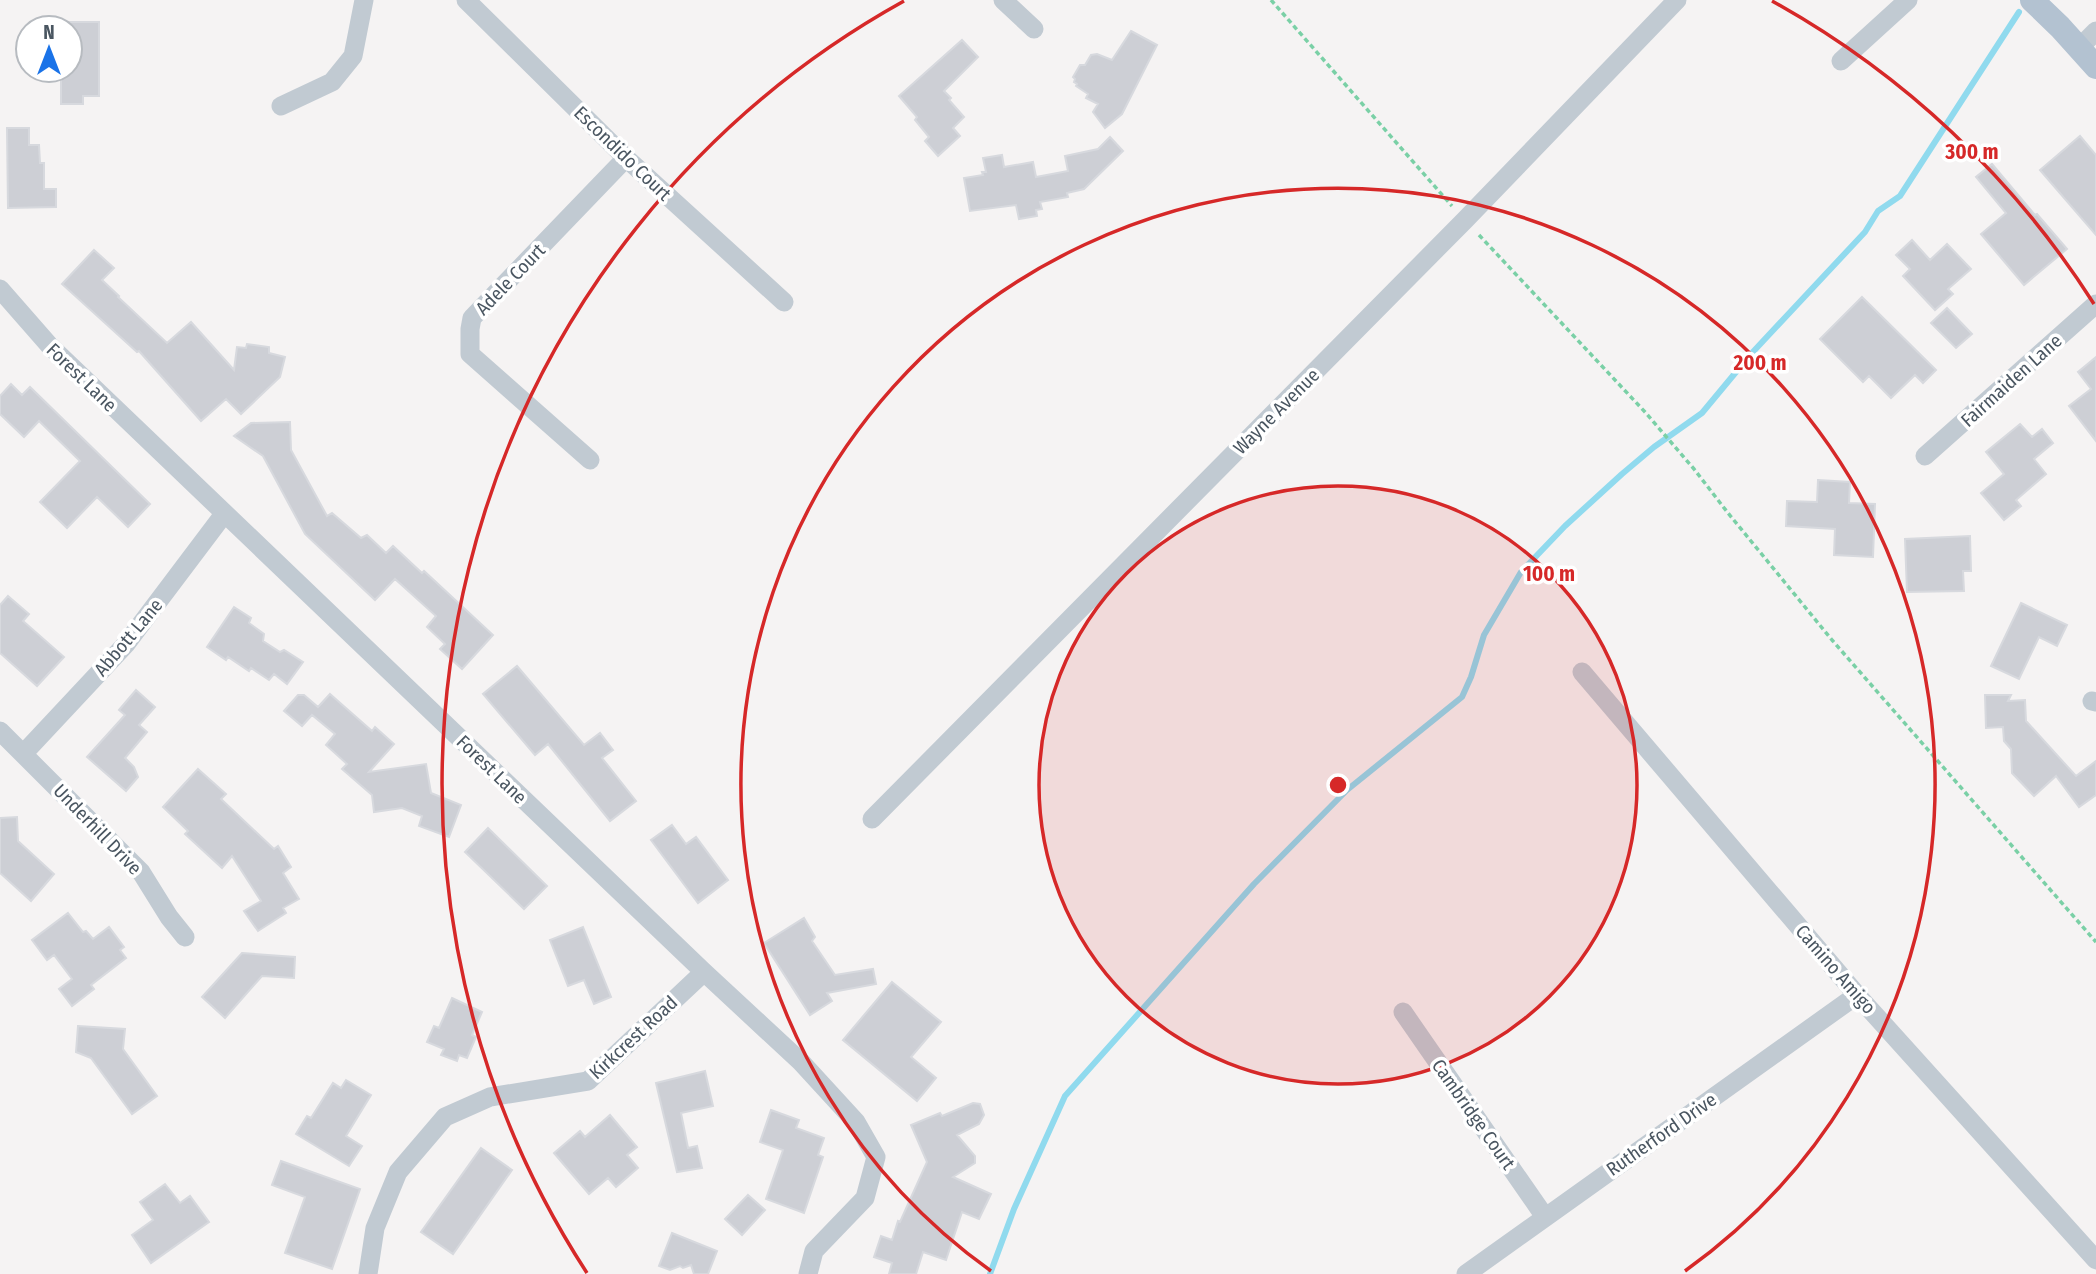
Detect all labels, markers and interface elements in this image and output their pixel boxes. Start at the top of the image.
north arrow [14,14,84,84]
text: N [43,21,55,44]
street label: Escondido Court [569,101,677,206]
text: 300 m [1944,139,1999,165]
street label: Adele Court [471,238,551,320]
street label: Fairmaiden Lane [1956,329,2066,432]
street label: Forest Lane [42,338,122,417]
text: 200 m [1732,350,1787,376]
street label: Wayne Avenue [1229,364,1324,459]
text: 100 m [1523,561,1575,587]
street label: Abbott Lane [89,594,167,681]
street label: Forest Lane [452,730,532,809]
centre of rings [1326,773,1350,797]
street label: Underhill Drive [49,779,147,879]
street label: Camino Amigo [1791,920,1881,1019]
street label: Kirkcrest Road [585,991,682,1084]
street label: Cambridge Court [1427,1055,1521,1175]
street label: Rutherford Drive [1602,1088,1721,1181]

